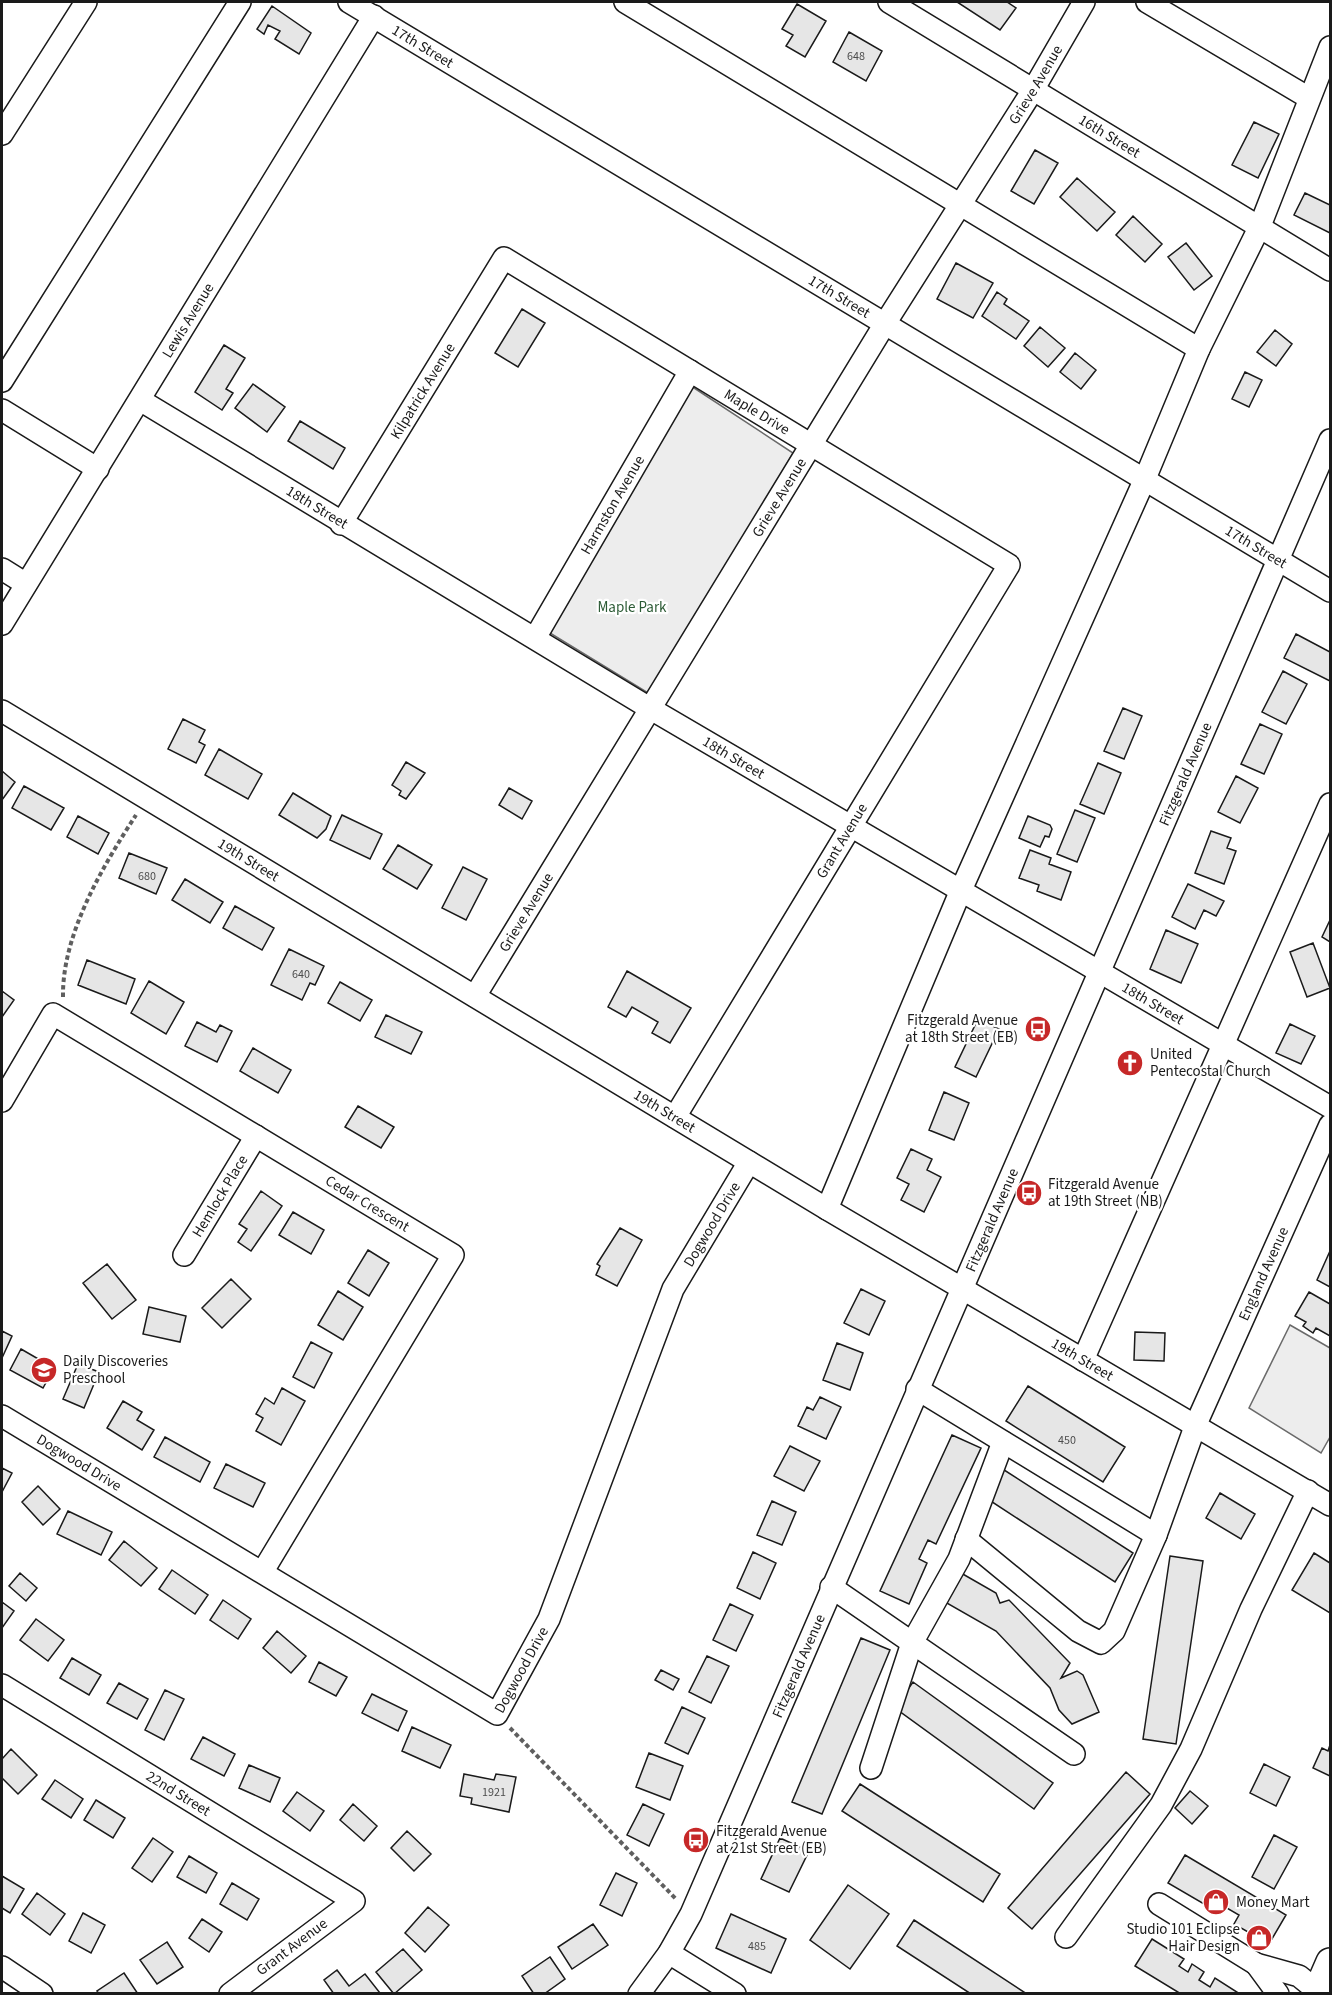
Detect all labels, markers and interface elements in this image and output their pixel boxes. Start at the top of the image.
street label: 17th Street [388,20,458,73]
street label: Grieve Avenue [1003,41,1067,128]
house number: 648 [847,48,865,65]
street label: 16th Street [1075,109,1144,163]
street label: 17th Street [804,270,874,323]
street label: Lewis Avenue [157,279,219,362]
street label: Kilpatrick Avenue [385,339,460,443]
street label: Maple Drive [720,384,794,440]
street label: Harmston Avenue [575,451,649,558]
street label: Grieve Avenue [747,454,811,541]
street label: 18th Street [282,480,352,534]
street label: 17th Street [1221,520,1291,573]
park label: Maple Park [597,597,667,618]
street label: Fitzgerald Avenue [1153,719,1217,829]
street label: 18th Street [699,731,769,784]
street label: Grant Avenue [811,800,873,882]
street label: 19th Street [214,833,283,887]
house number: 680 [138,868,156,885]
street label: Grieve Avenue [494,869,558,956]
house number: 640 [292,966,310,983]
street label: 18th Street [1118,977,1188,1030]
place label: Fitzgerald Avenue at 18th Street (EB) [905,1010,1018,1048]
bus stop icon: Fitzgerald Avenue at 18th Street (EB) [1023,1014,1053,1044]
place label: United Pentecostal Church [1150,1044,1271,1082]
church icon: United Pentecostal Church [1115,1048,1145,1078]
street label: 19th Street [630,1084,700,1138]
street label: Hemlock Place [187,1151,253,1241]
street label: Fitzgerald Avenue [960,1165,1024,1275]
street label: Cedar Crescent [321,1170,414,1237]
place label: Fitzgerald Avenue at 19th Street (NB) [1048,1174,1163,1212]
street label: Dogwood Drive [678,1178,745,1271]
bus stop icon: Fitzgerald Avenue at 19th Street (NB) [1014,1178,1044,1208]
street label: England Avenue [1233,1223,1294,1324]
street label: 19th Street [1047,1333,1117,1386]
place label: Daily Discoveries Preschool [63,1351,168,1389]
school or university icon: Daily Discoveries Preschool [29,1355,59,1385]
street label: Dogwood Drive [33,1429,126,1496]
house number: 450 [1058,1432,1076,1449]
street label: Fitzgerald Avenue [767,1611,830,1721]
street label: Dogwood Drive [489,1623,553,1717]
street label: 22nd Street [142,1765,215,1821]
house number: 1921 [482,1784,506,1801]
place label: Fitzgerald Avenue at 21st Street (EB) [716,1821,827,1859]
bus stop icon: Fitzgerald Avenue at 21st Street (EB) [681,1825,711,1855]
shop icon: Money Mart [1201,1887,1231,1917]
place label: Money Mart [1236,1892,1310,1913]
street label: Grant Avenue [252,1913,332,1981]
place label: Studio 101 Eclipse Hair Design [1126,1919,1240,1957]
shop icon: Studio 101 Eclipse Hair Design [1244,1923,1274,1953]
house number: 485 [748,1938,766,1955]

